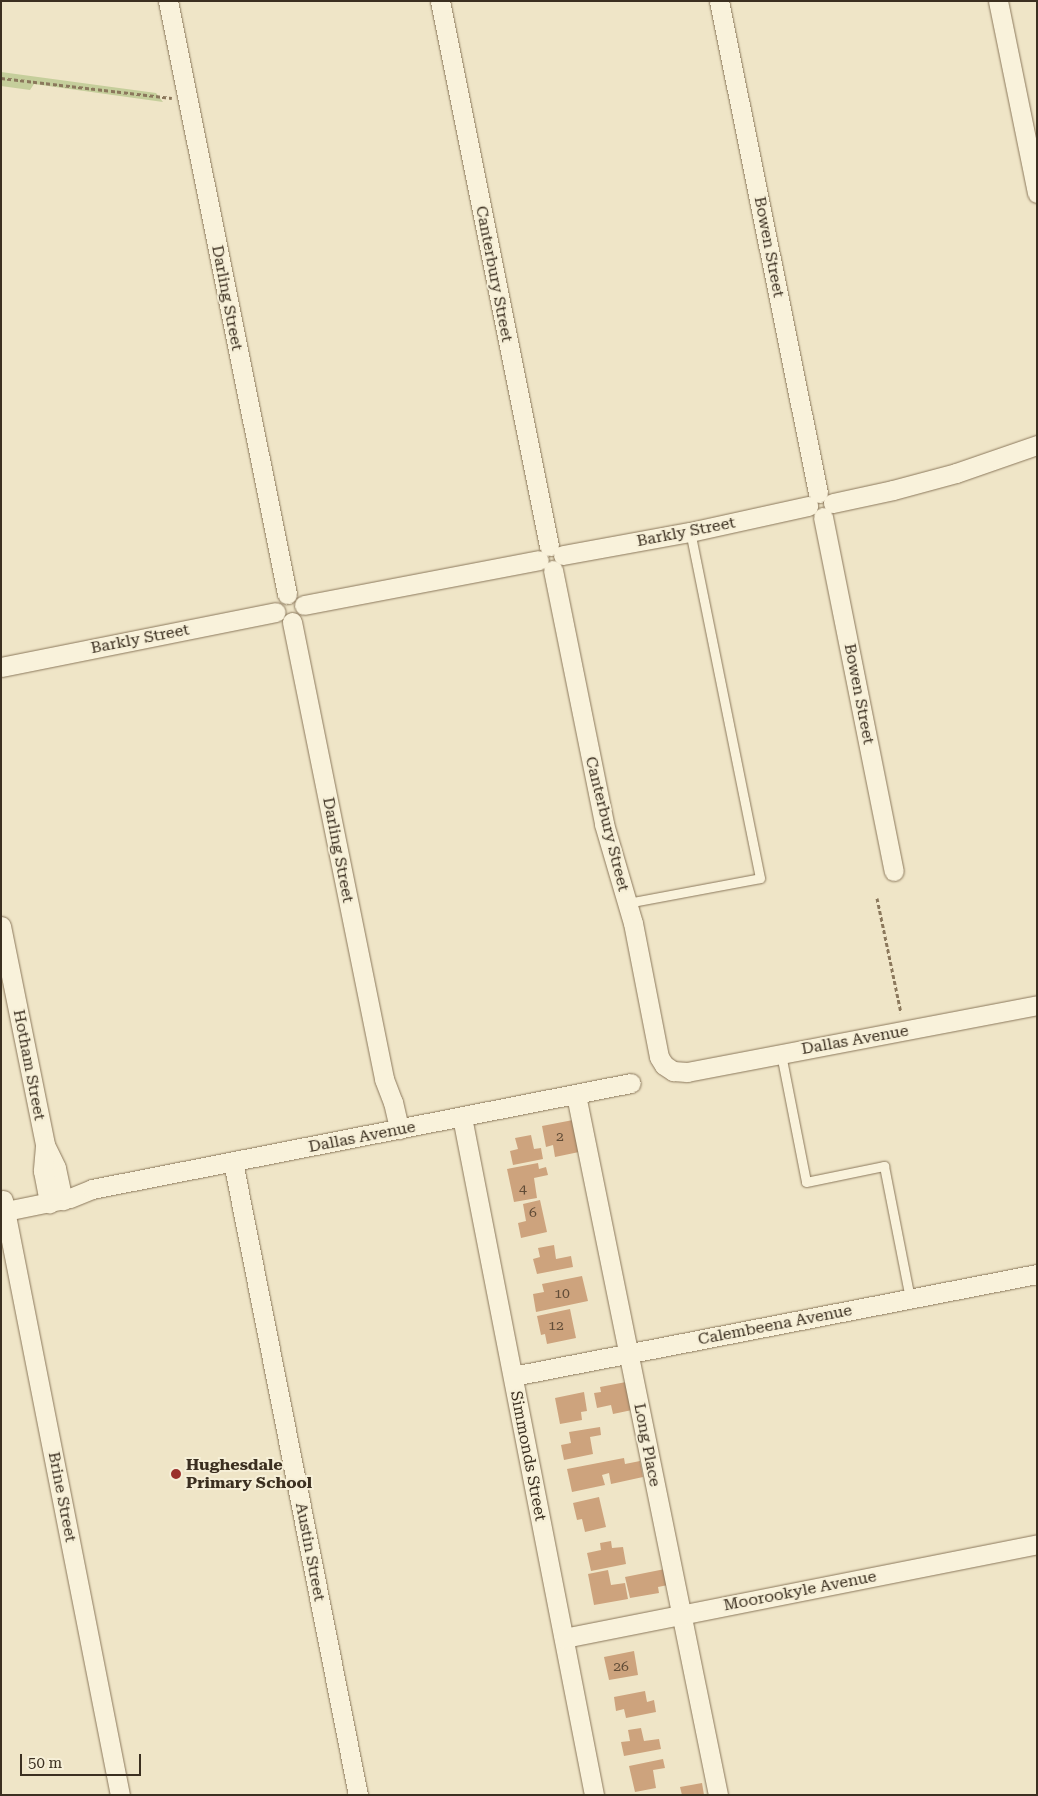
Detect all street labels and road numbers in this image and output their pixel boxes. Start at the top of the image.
street label: Bowen Street [750,195,788,299]
street label: Canterbury Street [471,204,517,344]
street label: Darling Street [207,244,247,352]
street label: Barkly Street [635,513,737,551]
street label: Barkly Street [89,620,191,658]
street label: Bowen Street [840,642,878,746]
street label: Canterbury Street [581,755,633,893]
street label: Darling Street [318,796,358,904]
street label: Hotham Street [9,1008,49,1122]
street label: Dallas Avenue [800,1021,910,1059]
street label: Dallas Avenue [307,1117,417,1157]
street label: Calembeena Avenue [696,1301,854,1349]
street label: Simmonds Street [506,1389,550,1523]
street label: Long Place [630,1402,664,1488]
street label: Brine Street [44,1450,80,1544]
street label: Austin Street [291,1501,329,1603]
street label: Moorookyle Avenue [722,1567,878,1615]

